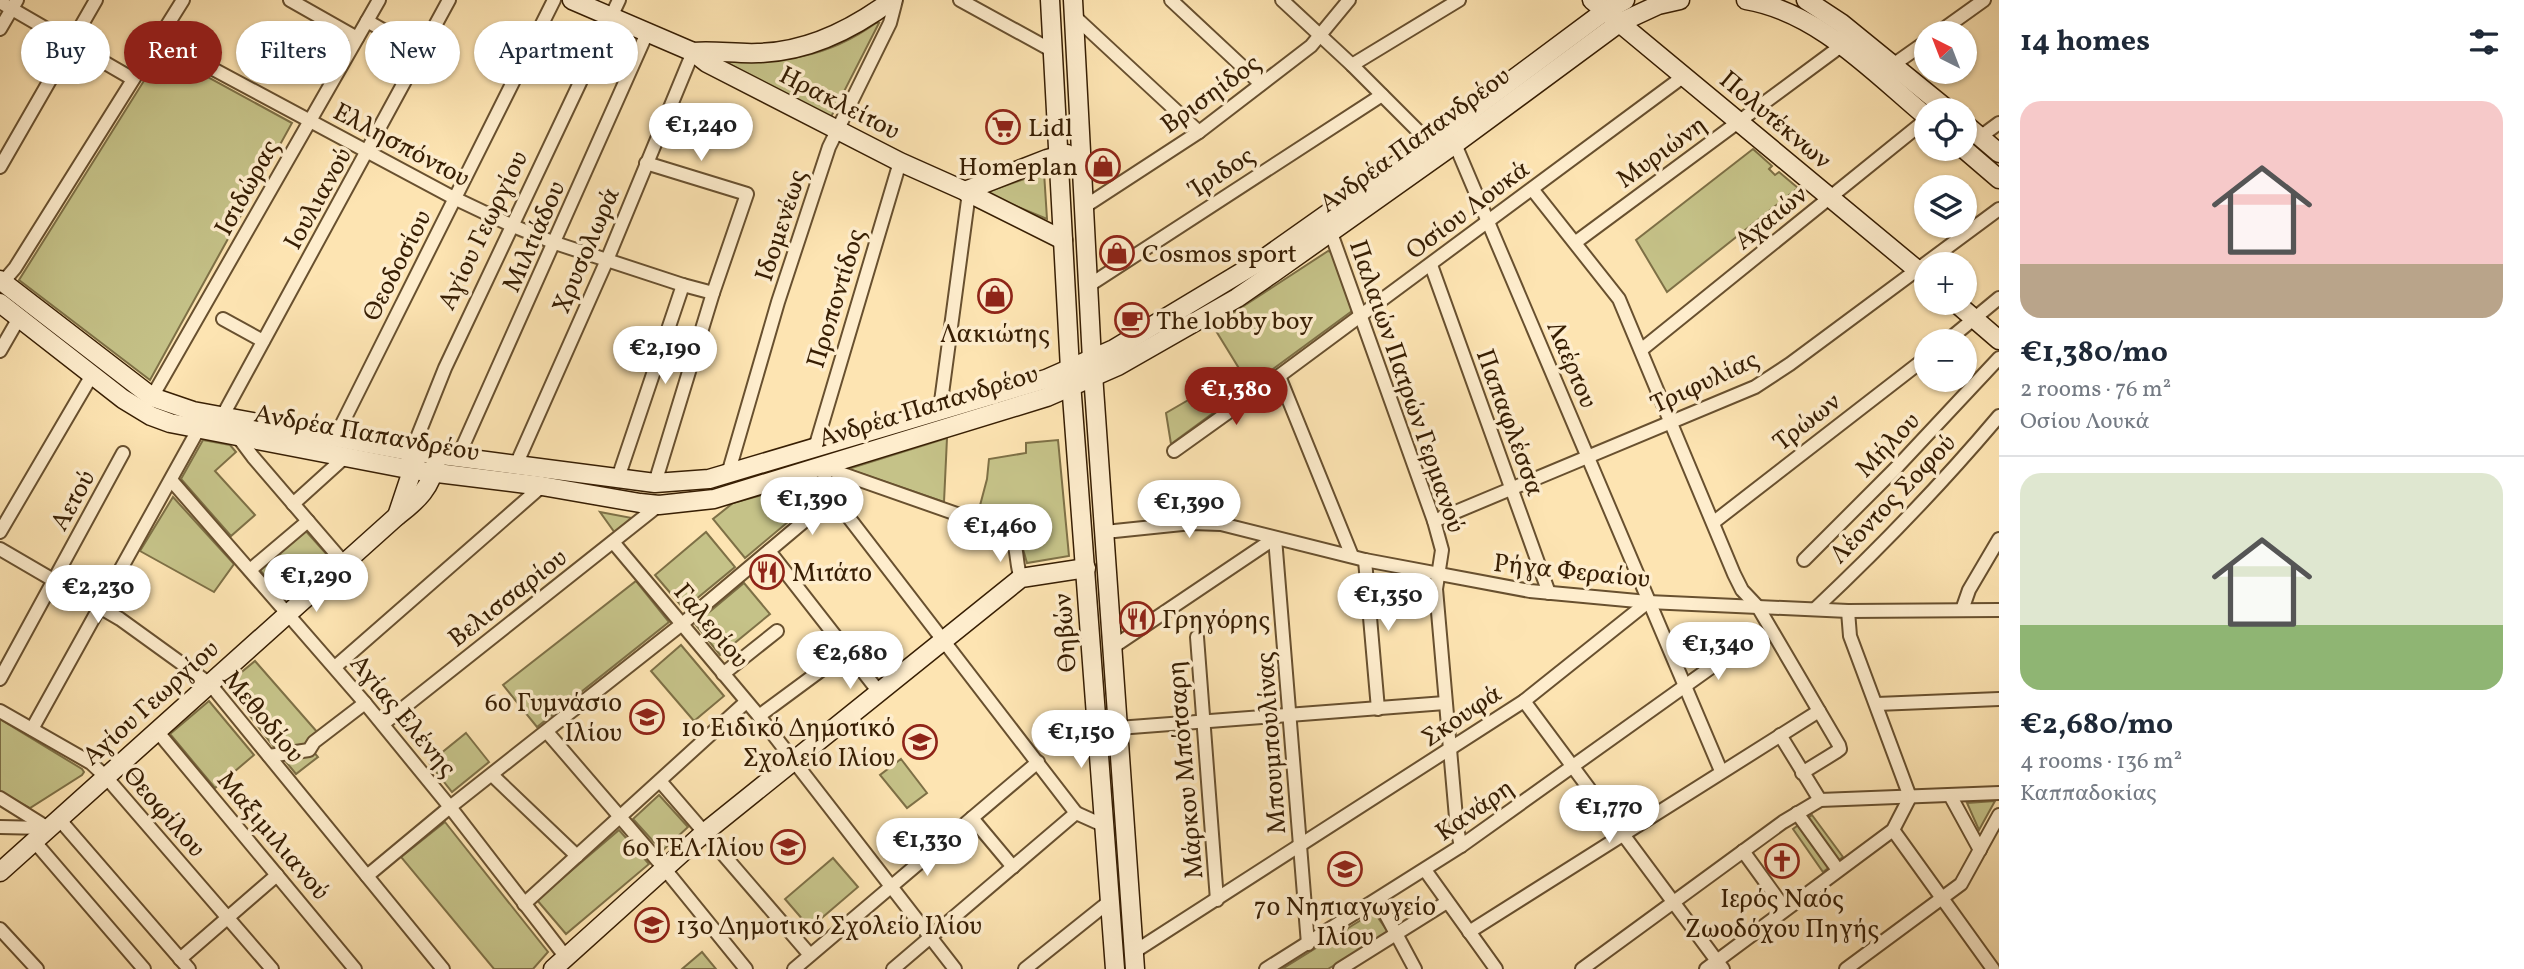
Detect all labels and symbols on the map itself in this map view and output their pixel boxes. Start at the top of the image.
north arrow [1914,21,1978,84]
street label: Βρισηίδος [1154,46,1268,143]
street label: Ηρακλείτου [772,58,906,150]
street label: Ανδρέα Παπανδρέου [1312,59,1518,222]
street label: Πολυτέκνων [1711,63,1839,178]
street label: Ελλησπόντου [326,95,476,197]
pin: €1,240 [644,104,758,163]
supermarket icon: Lidl [984,108,1022,146]
street label: Μυριώνη [1610,108,1715,198]
place label: Lidl [1028,111,1073,147]
street label: Ισιδώρας [207,133,289,243]
street label: Ίριδος [1181,139,1262,208]
street label: Ιουλιανού [276,141,362,257]
street label: Αγίου Γεωργίου [430,145,538,317]
shop icon: Homeplan [1084,147,1122,185]
place label: Homeplan [958,150,1078,186]
street label: Οσίου Λουκά [1399,152,1538,269]
street label: Ιδομενέως [747,165,817,286]
street label: Μιλτιάδου [494,175,575,298]
street label: Αχαιών [1727,178,1816,259]
street label: Χρυσολωρά [544,182,630,319]
street label: Θεοδοσίου [354,204,441,328]
street label: Προποντίδος [799,224,875,373]
shop icon: Cosmos sport [1098,234,1136,272]
street label: Παλαιών Πατρών Γερμανού [1339,235,1473,538]
place label: Cosmos sport [1142,237,1297,273]
shop icon: Λακιώτης [976,277,1014,315]
cafe icon: The lobby boy [1113,301,1151,339]
place label: The lobby boy [1156,304,1313,340]
street label: Λαέρτου [1537,316,1606,414]
place label: Λακιώτης [940,317,1050,353]
pin: €2,190 [608,326,722,386]
street label: Τριφυλίας [1645,342,1765,423]
street label: Παπαφλέσσα [1466,344,1552,502]
street label: Ανδρέα Παπανδρέου [814,356,1043,457]
pin: €1,380 [1179,368,1293,427]
street label: Τρώων [1766,384,1849,460]
street label: Ανδρέα Παπανδρέου [251,396,482,472]
street label: Μήλου [1848,404,1929,486]
street label: Λέοντος Σοφού [1822,426,1965,572]
street label: Αετού [42,464,105,538]
pin: €1,390 [755,477,869,537]
pin: €1,390 [1132,480,1246,540]
pin: €1,460 [943,504,1057,564]
street label: Βελισσαρίου [441,541,575,657]
street label: Ρήγα Φεραίου [1492,546,1652,598]
restaurant icon: Μιτάτο [748,553,786,591]
pin: €1,290 [259,554,373,614]
place label: Μιτάτο [792,556,872,592]
pin: €2,230 [41,566,155,625]
pin: €1,350 [1331,574,1445,633]
street label: Γαλερίου [664,576,757,677]
street label: Θηβών [1045,592,1087,673]
restaurant icon: Γρηγόρης [1118,600,1156,638]
place label: Γρηγόρης [1162,603,1270,639]
pin: €1,340 [1661,622,1775,682]
street label: Αγίου Γεωργίου [75,632,228,775]
pin: €2,680 [793,632,907,691]
street label: Αγίας Ελένης [340,647,464,785]
street label: Μπουμπουλίνας [1248,651,1296,835]
street label: Μάρκου Μπότσαρη [1159,659,1213,881]
street label: Μεθοδίου [213,663,312,771]
street label: Σκουφά [1415,676,1510,757]
place label: 6ο Γυμνάσιο Ιλίου [485,686,622,752]
school or university icon: 6ο Γυμνάσιο Ιλίου [628,698,666,736]
pin: €1,150 [1024,710,1138,770]
place label: 1ο Ειδικό Δημοτικό Σχολείο Ιλίου [681,711,895,777]
school or university icon: 1ο Ειδικό Δημοτικό Σχολείο Ιλίου [901,723,939,761]
street label: Θεοφίλου [114,759,213,866]
street label: Μαξιμιλιανού [208,764,337,909]
street label: Κανάρη [1429,771,1522,851]
pin: €1,770 [1552,786,1666,845]
pin: €1,330 [870,818,984,878]
school or university icon: 6ο ΓΕΛ Ιλίου [769,828,807,866]
place label: 6ο ΓΕΛ Ιλίου [623,831,764,867]
church icon: Ιερός Ναός Ζωοδόχου Πηγής [1763,842,1801,880]
school or university icon: 7ο Νηπιαγωγείο Ιλίου [1326,850,1364,888]
place label: Ιερός Ναός Ζωοδόχου Πηγής [1685,882,1879,948]
place label: 7ο Νηπιαγωγείο Ιλίου [1254,890,1436,956]
school or university icon: 13ο Δημοτικό Σχολείο Ιλίου [633,906,671,944]
place label: 13ο Δημοτικό Σχολείο Ιλίου [676,909,982,945]

